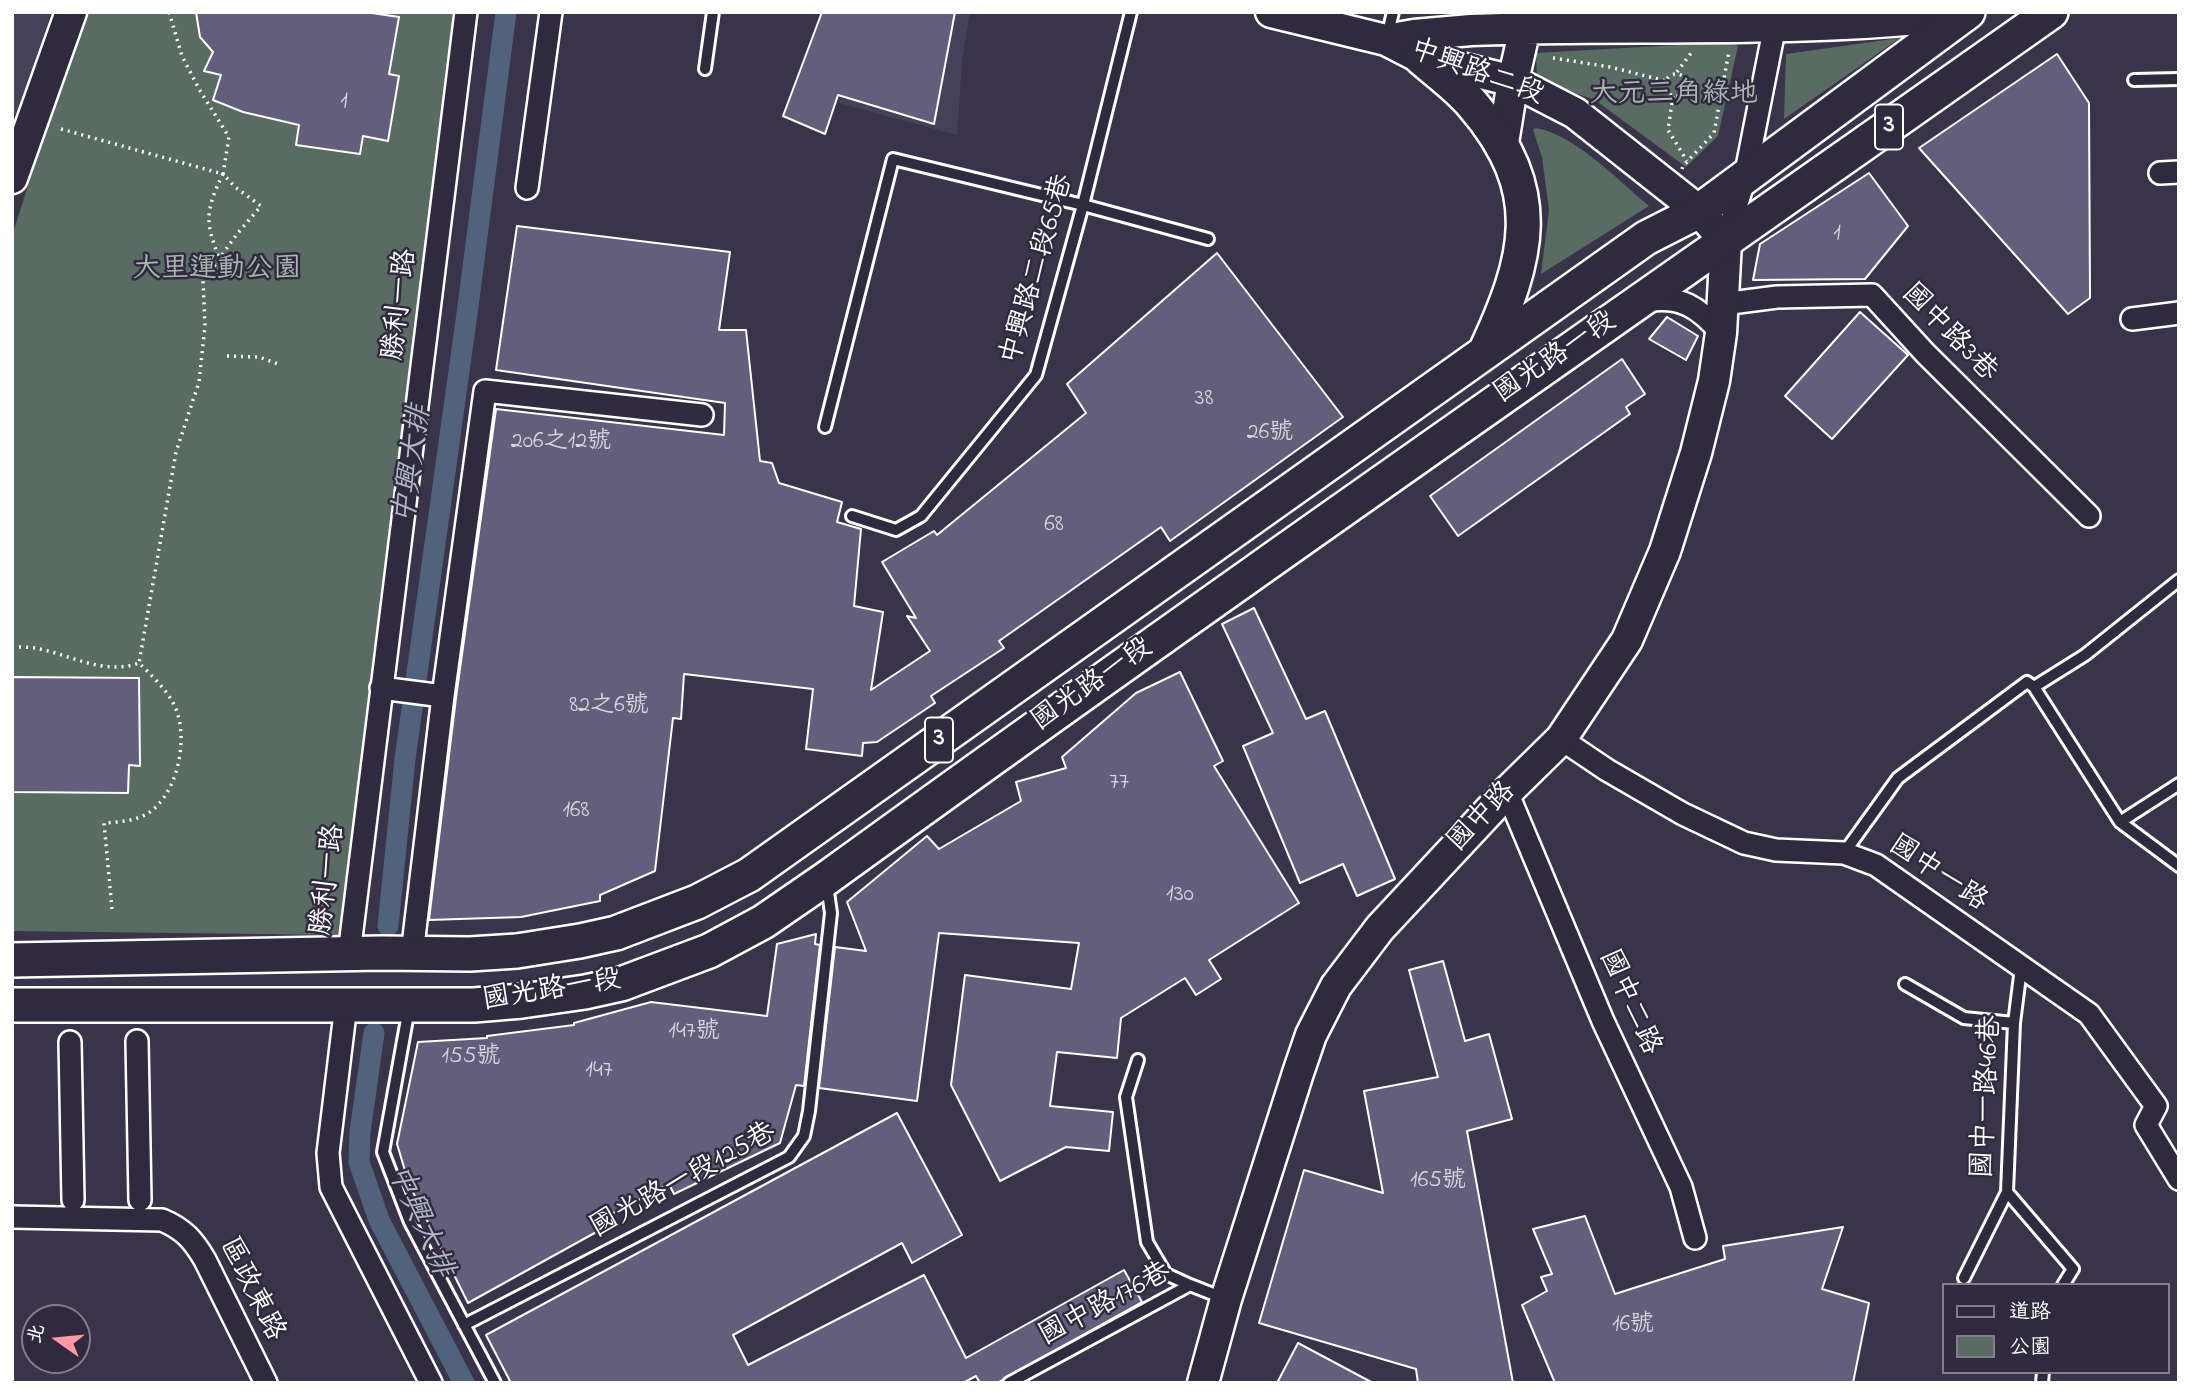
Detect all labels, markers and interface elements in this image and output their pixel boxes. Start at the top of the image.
street label: 中興路二段 [1404,34,1548,114]
park label: 大元三角綠地 [1590,79,1758,113]
house number: 1 [340,89,348,117]
road number: 3 [1875,104,1903,150]
street label: 中興路二段65巷 [996,171,1082,369]
house number: 1 [1833,221,1841,249]
street label: 勝利一路 [379,247,425,363]
park label: 大里運動公園 [133,254,301,288]
street label: 國中路3巷 [1893,278,2003,390]
street label: 國光路一段 [1489,306,1623,412]
house number: 38 [1195,386,1213,414]
water label: 中興大排 [389,403,441,527]
house number: 26號 [1247,420,1293,448]
house number: 206之12號 [511,429,611,457]
house number: 68 [1044,512,1064,540]
street label: 國光路一段 [1026,632,1160,740]
house number: 82之6號 [569,693,649,721]
road number: 3 [925,718,953,762]
house number: 77 [1109,770,1129,798]
street label: 國中路 [1442,776,1524,860]
house number: 168 [562,798,590,826]
street label: 勝利一路 [307,822,353,938]
street label: 國中一路 [1881,830,1993,920]
house number: 130 [1166,882,1194,910]
street label: 國中二路 [1590,945,1666,1061]
street label: 國光路一段 [480,964,624,1020]
street label: 國中一路46巷 [1968,1014,2010,1180]
house number: 147號 [668,1019,720,1047]
house number: 155號 [441,1044,501,1072]
house number: 147 [585,1058,613,1086]
street label: 國光路一段125巷 [585,1117,783,1247]
water label: 中興大排 [377,1160,459,1284]
house number: 165號 [1410,1168,1466,1196]
street label: 區政東路 [210,1232,290,1348]
street label: 國中路176巷 [1034,1257,1178,1355]
legend [1942,1283,2170,1374]
text: 道路 [2009,1298,2051,1328]
north arrow [21,1304,91,1374]
house number: 16號 [1612,1312,1654,1340]
text: 北 [22,1321,53,1347]
text: 公園 [2009,1333,2051,1363]

